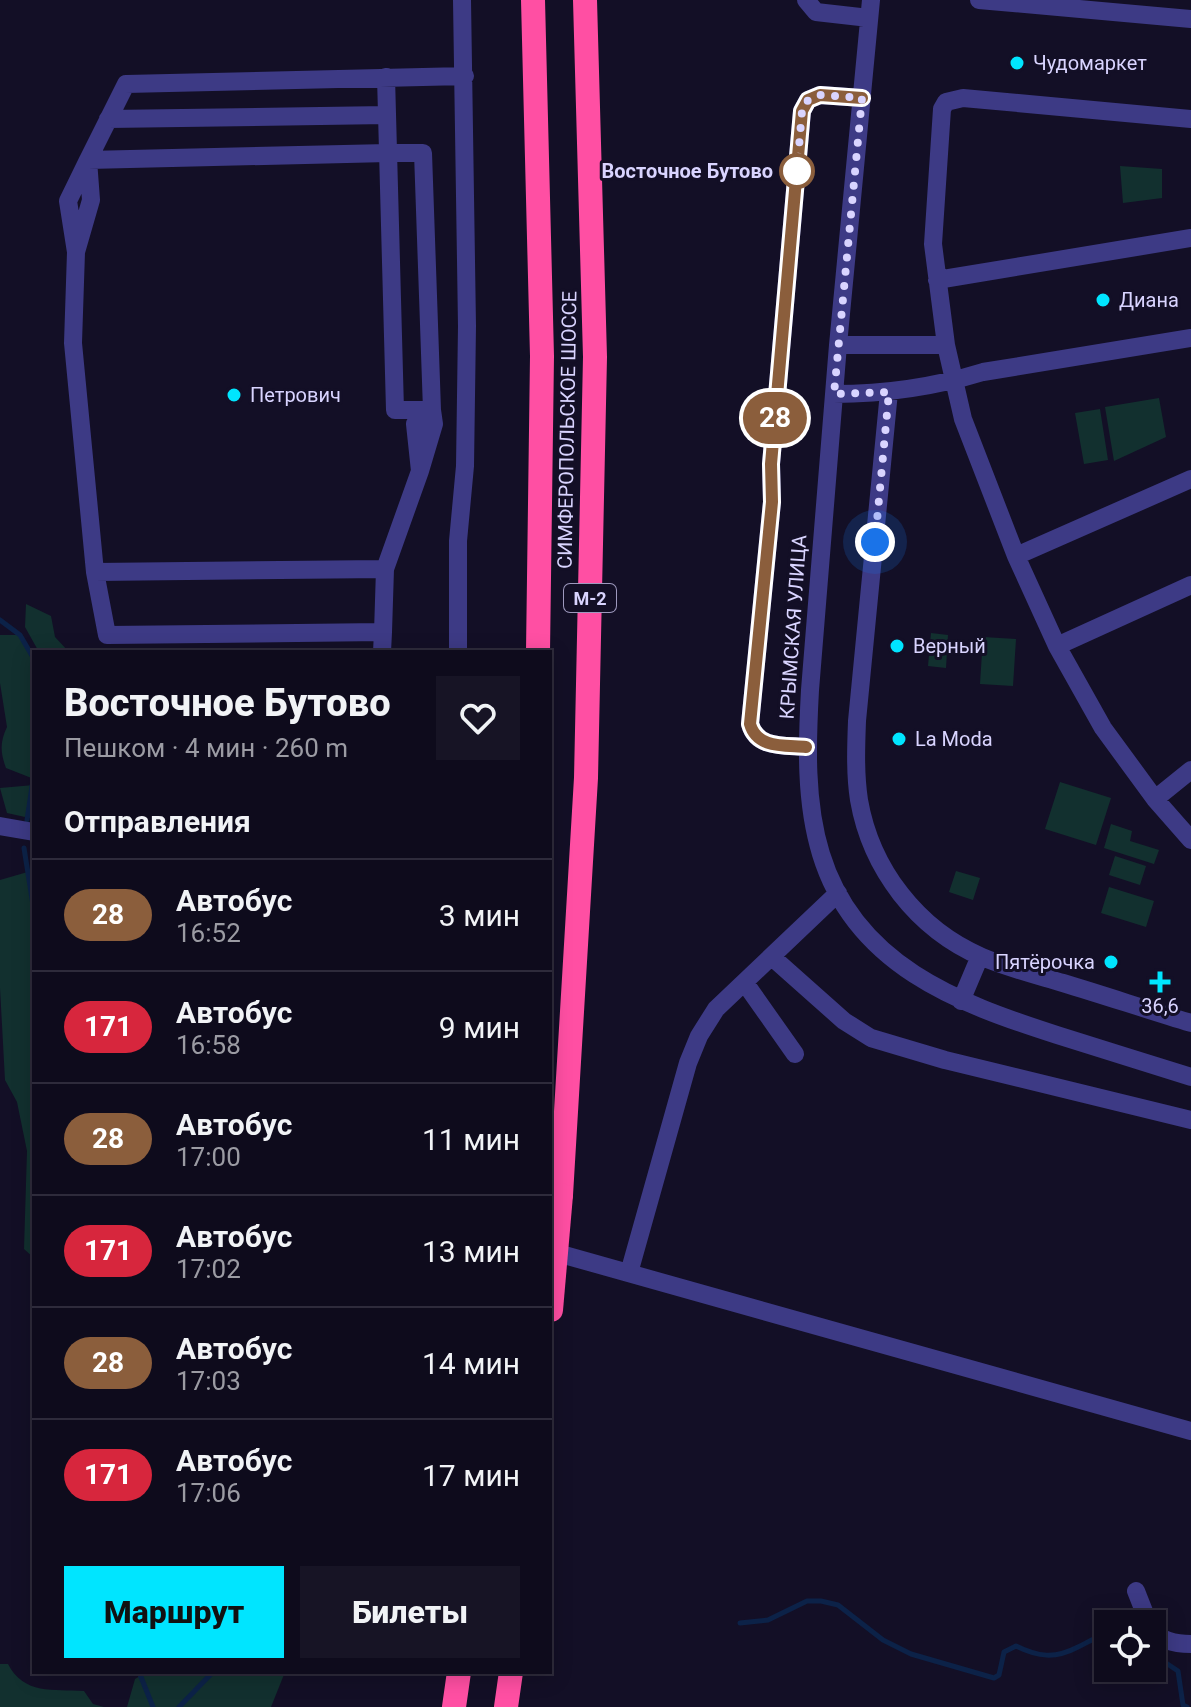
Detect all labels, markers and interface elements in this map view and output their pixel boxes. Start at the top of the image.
place label: Чудомаркет [1033,51,1147,75]
marker: Чудомаркет [1008,54,1026,72]
marker: Восточное Бутово [780,154,814,188]
place label: Восточное Бутово [602,159,773,183]
place label: Диана [1119,288,1179,312]
street label: СИМФЕРОПОЛЬСКОЕ ШОССЕ [553,291,581,569]
marker: Диана [1094,291,1112,309]
place label: Петрович [250,383,341,407]
marker: Петрович [225,386,243,404]
line badge: 28 [739,392,811,444]
text: 28 [759,401,791,434]
your location [855,522,895,562]
street label: КРЫМСКАЯ УЛИЦА [775,534,811,720]
road number: М-2 [564,584,616,612]
place label: Верный [913,634,986,658]
marker: Верный [888,637,906,655]
button: heart [436,676,520,760]
text: Восточное Бутово [64,681,391,725]
place label: La Moda [915,727,993,751]
marker: La Moda [890,730,908,748]
text: Пешком · 4 мин · 260 m [64,733,348,763]
text: Отправления [64,804,251,839]
text: Автобус [176,883,292,918]
text: 28 [92,898,124,931]
text: 3 мин [439,898,520,933]
text: 16:52 [176,918,241,948]
place label: Пятёрочка [995,950,1095,974]
marker: Пятёрочка [1102,953,1120,971]
marker: 36,6 [1151,973,1169,991]
place label: 36,6 [1141,994,1179,1018]
text: Автобус [176,995,292,1030]
text: 171 [84,1010,132,1043]
text: 9 мин [439,1010,520,1045]
text: 16:58 [176,1030,241,1060]
text: Автобус [176,1107,292,1142]
text: 28 [92,1122,124,1155]
text: 11 мин [422,1122,520,1157]
text: 17:00 [176,1142,241,1172]
text: Автобус [176,1219,292,1254]
text: 171 [84,1234,132,1267]
text: 13 мин [422,1234,520,1269]
text: 17:02 [176,1254,241,1284]
text: Автобус [176,1331,292,1366]
text: 28 [92,1346,124,1379]
text: 14 мин [422,1346,520,1381]
text: 17:03 [176,1366,241,1396]
text: Автобус [176,1443,292,1478]
text: 171 [84,1458,132,1491]
text: 17 мин [422,1458,520,1493]
text: 17:06 [176,1478,241,1508]
button: Маршрут [64,1566,284,1658]
button: Билеты [300,1566,520,1658]
map controls [1094,1610,1166,1682]
button: locate [1094,1610,1166,1682]

